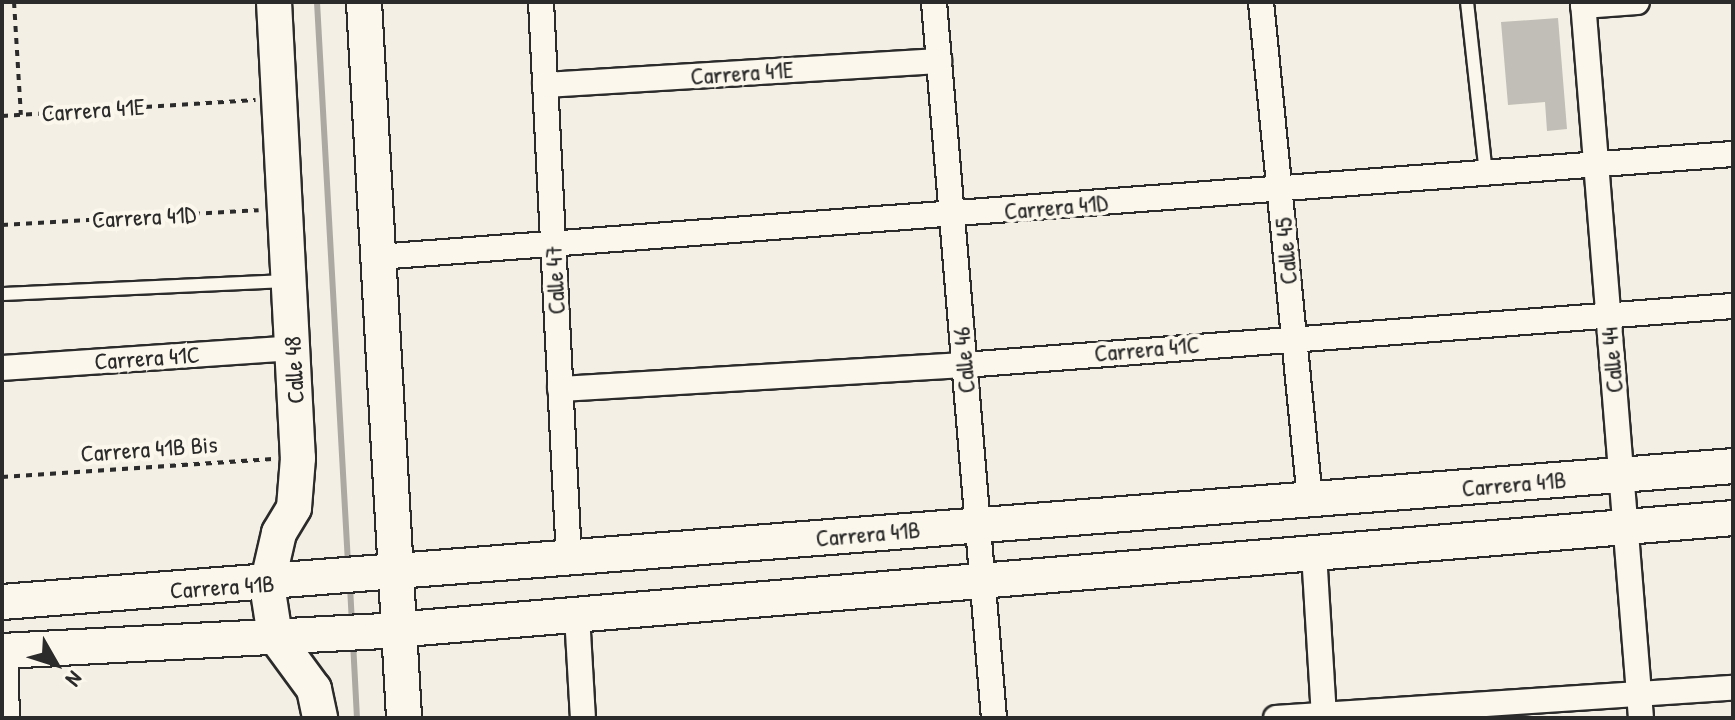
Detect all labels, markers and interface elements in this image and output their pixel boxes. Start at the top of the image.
street label: Carrera 41E [690,55,794,91]
street label: Carrera 41E [41,92,145,128]
street label: Carrera 41D [1003,188,1109,226]
street label: Carrera 41D [91,200,197,234]
street label: Calle 45 [1269,216,1303,286]
street label: Calle 47 [539,245,571,315]
street label: Calle 46 [947,326,981,394]
street label: Calle 44 [1595,326,1629,394]
street label: Carrera 41C [1093,330,1201,368]
street label: Calle 48 [278,336,310,404]
street label: Carrera 41C [93,340,201,376]
street label: Carrera 41B Bis [80,430,218,468]
street label: Carrera 41B [1461,465,1567,503]
street label: Carrera 41B [815,515,921,553]
street label: Carrera 41B [169,569,275,605]
north arrow [16,624,96,704]
text: N [59,665,90,693]

